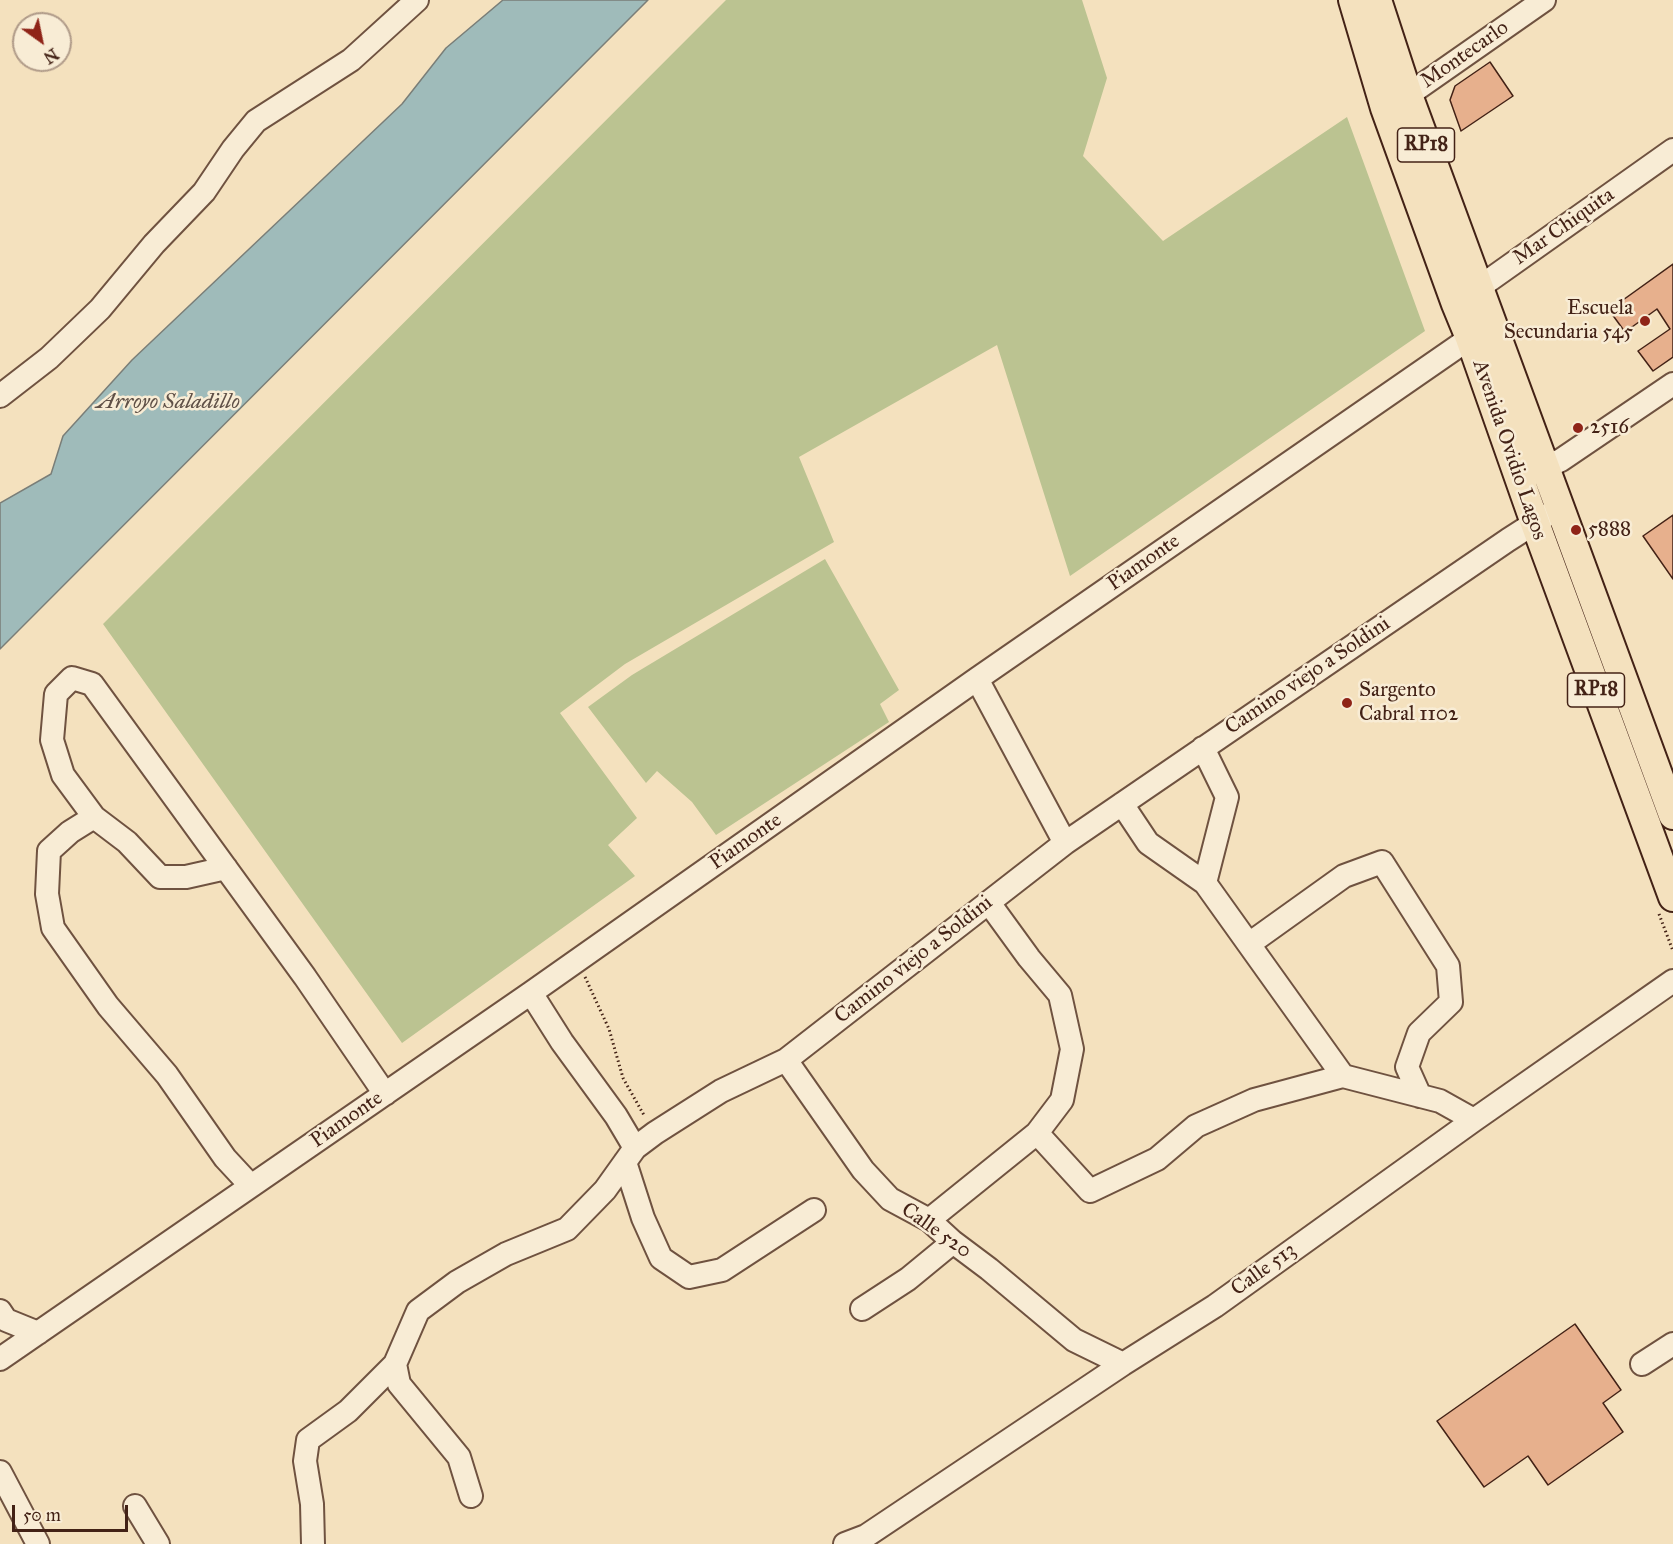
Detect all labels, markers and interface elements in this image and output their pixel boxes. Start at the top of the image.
north arrow [12,12,72,72]
street label: Montecarlo [1416,16,1514,94]
text: N [40,44,62,67]
road number: RP18 [1398,128,1454,162]
street label: Mar Chiquita [1509,183,1619,271]
place label: Escuela Secundaria 545 [1504,296,1633,346]
marker: Escuela Secundaria 545 [1638,314,1652,328]
street label: Avenida Ovidio Lagos [1466,357,1552,543]
water label: Arroyo Saladillo [96,390,240,416]
place label: 2516 [1590,415,1629,441]
marker: 2516 [1571,421,1585,435]
place label: 5888 [1588,517,1631,543]
marker: 5888 [1569,523,1583,537]
street label: Piamonte [1103,529,1185,597]
street label: Camino viejo a Soldini [1221,611,1395,741]
road number: RP18 [1568,673,1624,707]
place label: Sargento Cabral 1102 [1359,678,1458,728]
marker: Sargento Cabral 1102 [1340,696,1354,710]
street label: Piamonte [705,808,787,876]
street label: Camino viejo a Soldini [830,891,998,1029]
street label: Piamonte [306,1086,388,1154]
street label: Calle 520 [896,1198,976,1264]
street label: Calle 513 [1227,1238,1301,1302]
scale bar [15,1493,130,1531]
text: 50 m [23,1504,61,1526]

